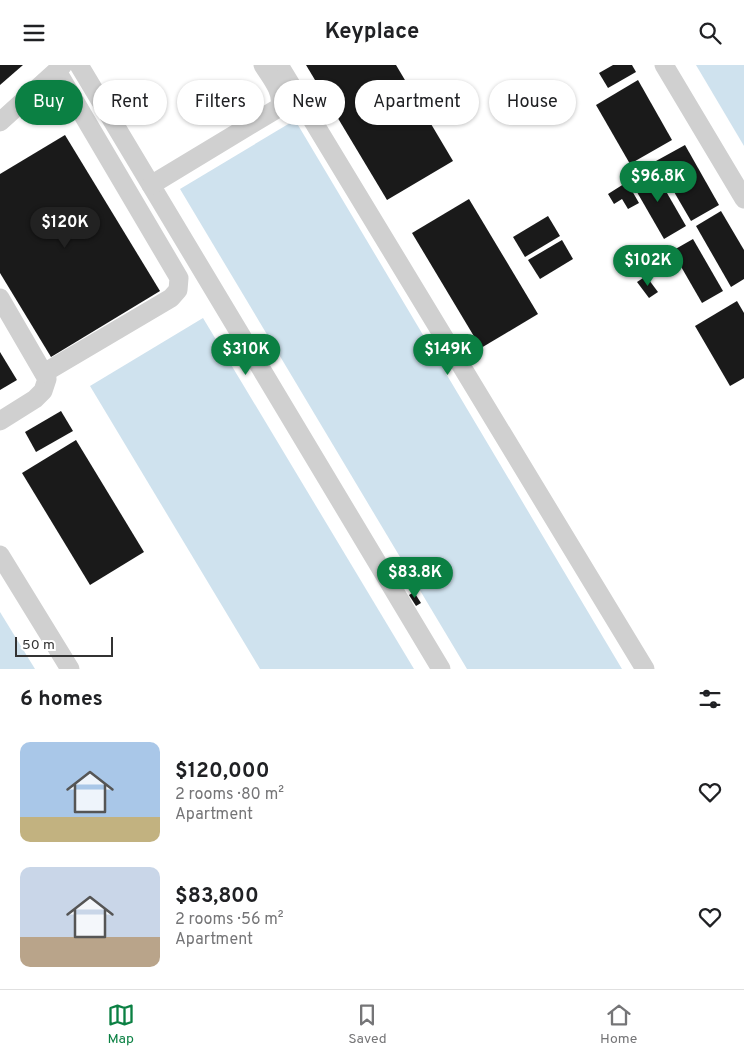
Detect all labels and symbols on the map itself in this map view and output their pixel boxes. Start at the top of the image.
pin: $96.8K [617,161,699,203]
pin: $120K [30,207,100,249]
pin: $102K [613,245,683,287]
pin: $310K [211,333,281,376]
pin: $149K [413,333,483,376]
pin: $83.8K [374,557,456,599]
scale bar [15,634,112,657]

